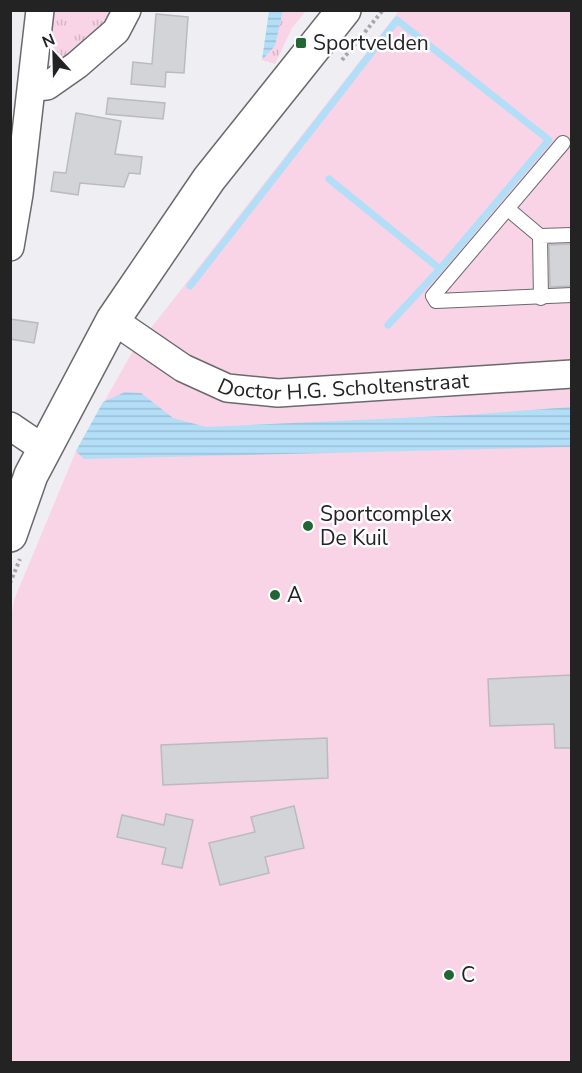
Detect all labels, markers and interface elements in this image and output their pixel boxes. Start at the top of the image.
north arrow [24,24,84,84]
text: N [39,29,58,53]
place label: Sportvelden [313,29,429,57]
marker: Sportvelden [294,36,308,50]
street label: Doctor H.G. Scholtenstraat [213,367,470,407]
place label: Sportcomplex De Kuil [320,500,452,552]
marker: Sportcomplex De Kuil [301,519,315,533]
place label: A [287,581,302,609]
marker: A [268,588,282,602]
place label: C [461,961,475,989]
marker: C [442,968,456,982]

